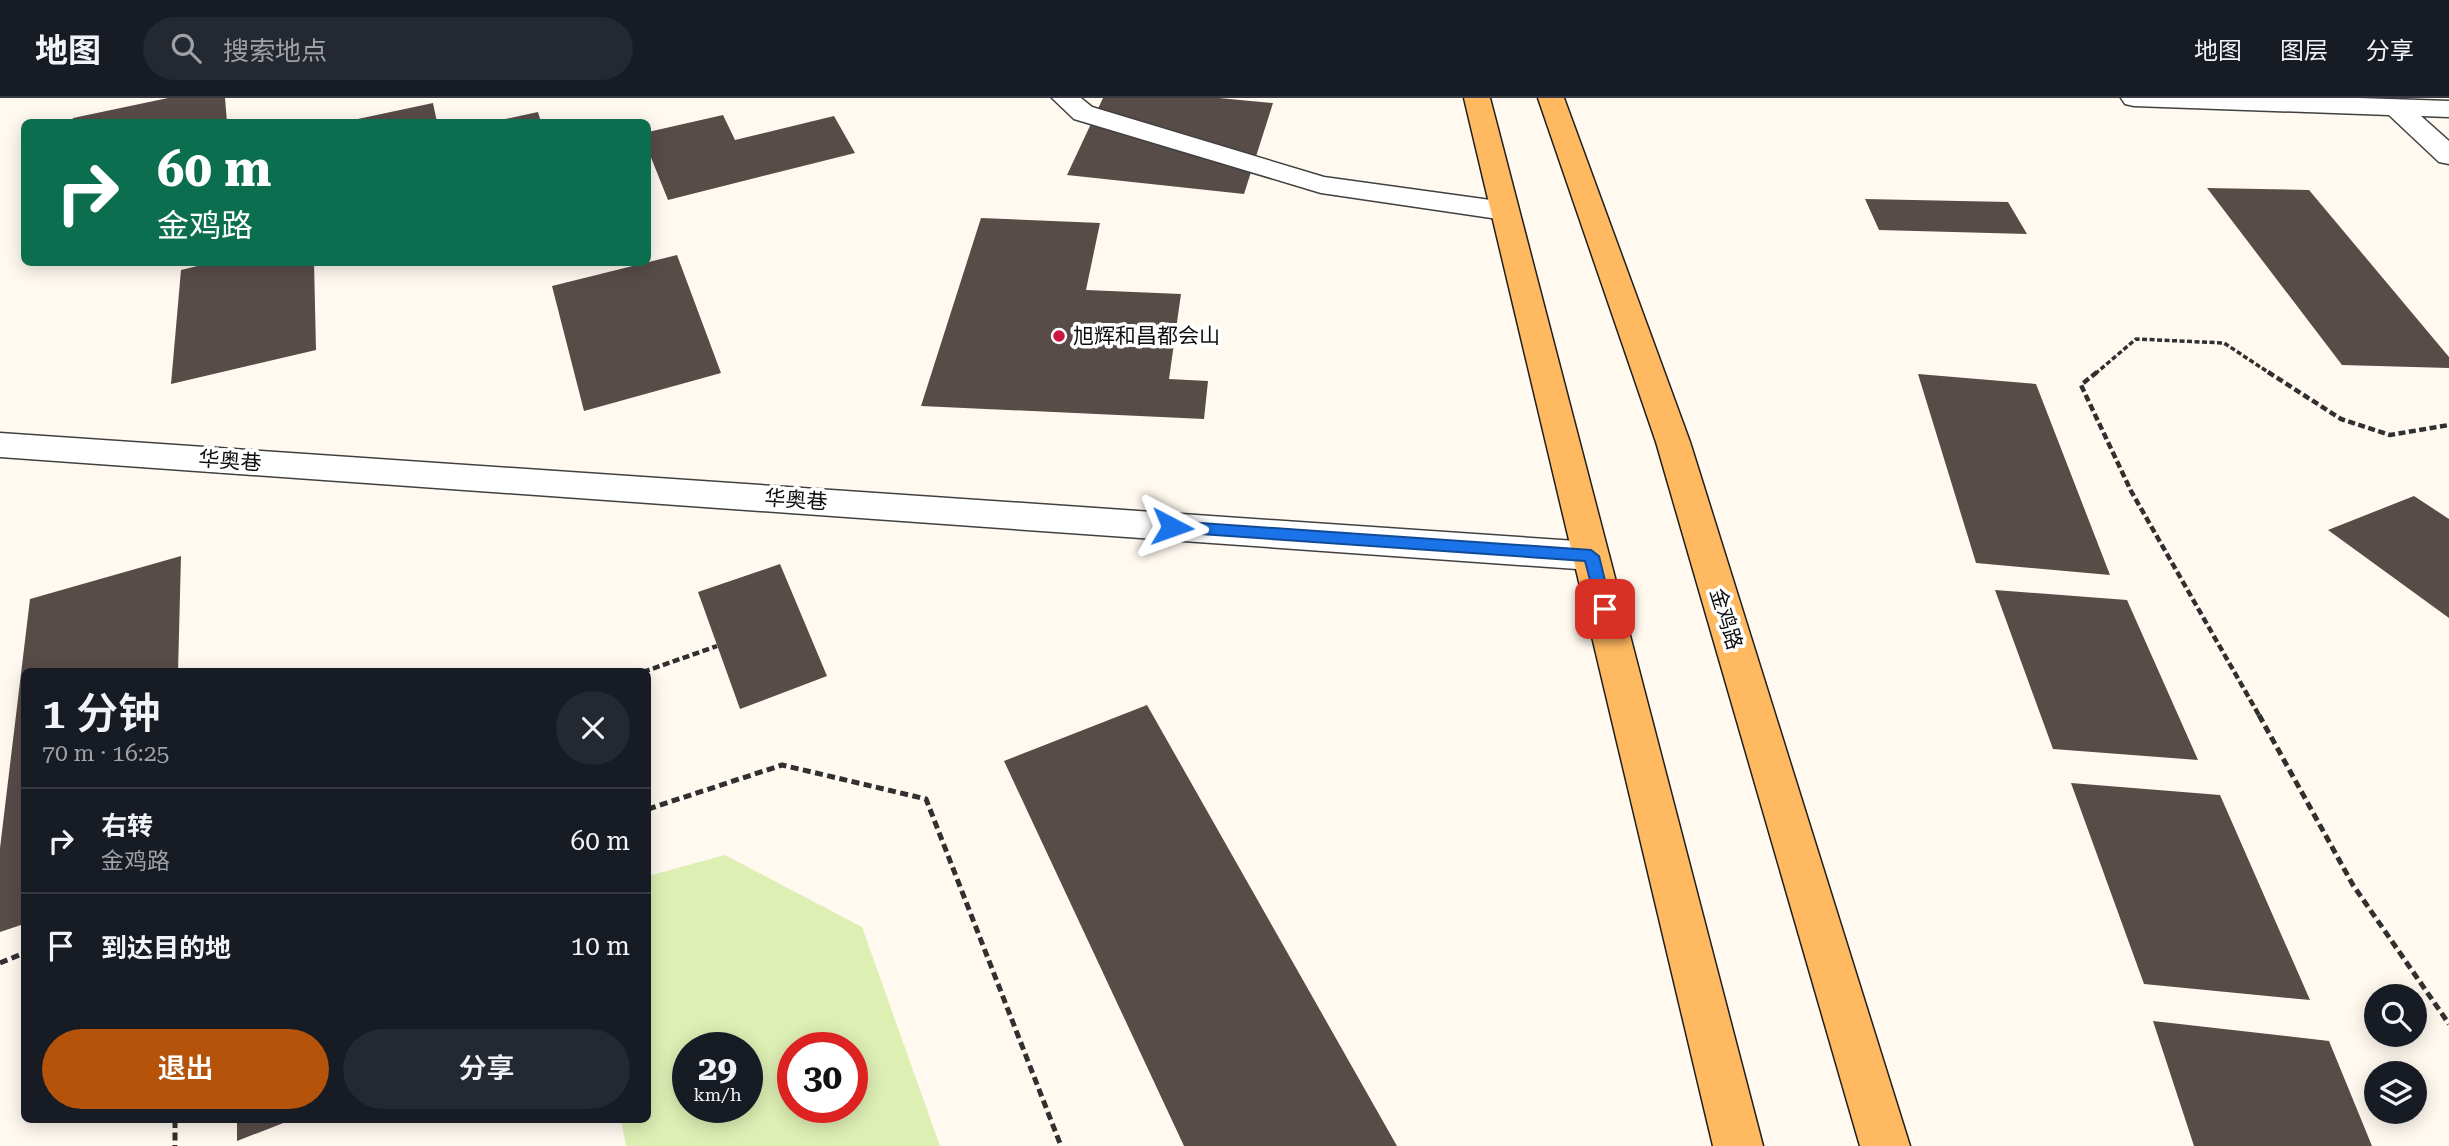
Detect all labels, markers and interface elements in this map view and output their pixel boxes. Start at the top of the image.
search box [143,17,633,80]
icon: search [167,29,205,67]
text: 地图 [35,31,101,70]
text: 搜索地点 [223,36,327,66]
text: 地图 [2194,37,2242,65]
text: 图层 [2280,37,2328,65]
text: 分享 [2366,37,2414,65]
text: 60 m [157,141,272,198]
icon: right [42,147,133,238]
text: 金鸡路 [157,207,253,245]
place label: 旭辉和昌都会山 [1073,324,1220,348]
marker: 旭辉和昌都会山 [1051,328,1067,344]
street label: 华奥巷 [198,447,262,475]
street label: 华奥巷 [764,486,828,514]
position arrow [1135,490,1209,564]
pin [1575,579,1635,639]
street label: 金鸡路 [1705,585,1747,653]
icon: arrive [1586,590,1624,628]
text: 1 分钟 [42,689,160,738]
button: close [556,691,630,765]
text: 70 m · 16:25 [42,740,169,767]
text: 右转 [101,811,153,841]
icon: right [42,822,80,860]
text: 60 m [571,826,630,856]
text: 金鸡路 [101,848,170,875]
icon: arrive [42,927,80,965]
text: 10 m [571,931,630,961]
text: 到达目的地 [101,933,231,963]
map controls [2364,984,2427,1124]
button: search [2364,984,2427,1047]
button: 退出 [42,1029,329,1109]
button: 分享 [343,1029,630,1109]
speed limit sign: 30 [777,1032,868,1123]
text: 29 [698,1048,737,1089]
button: layers [2364,1061,2427,1124]
text: km/h [693,1084,742,1105]

